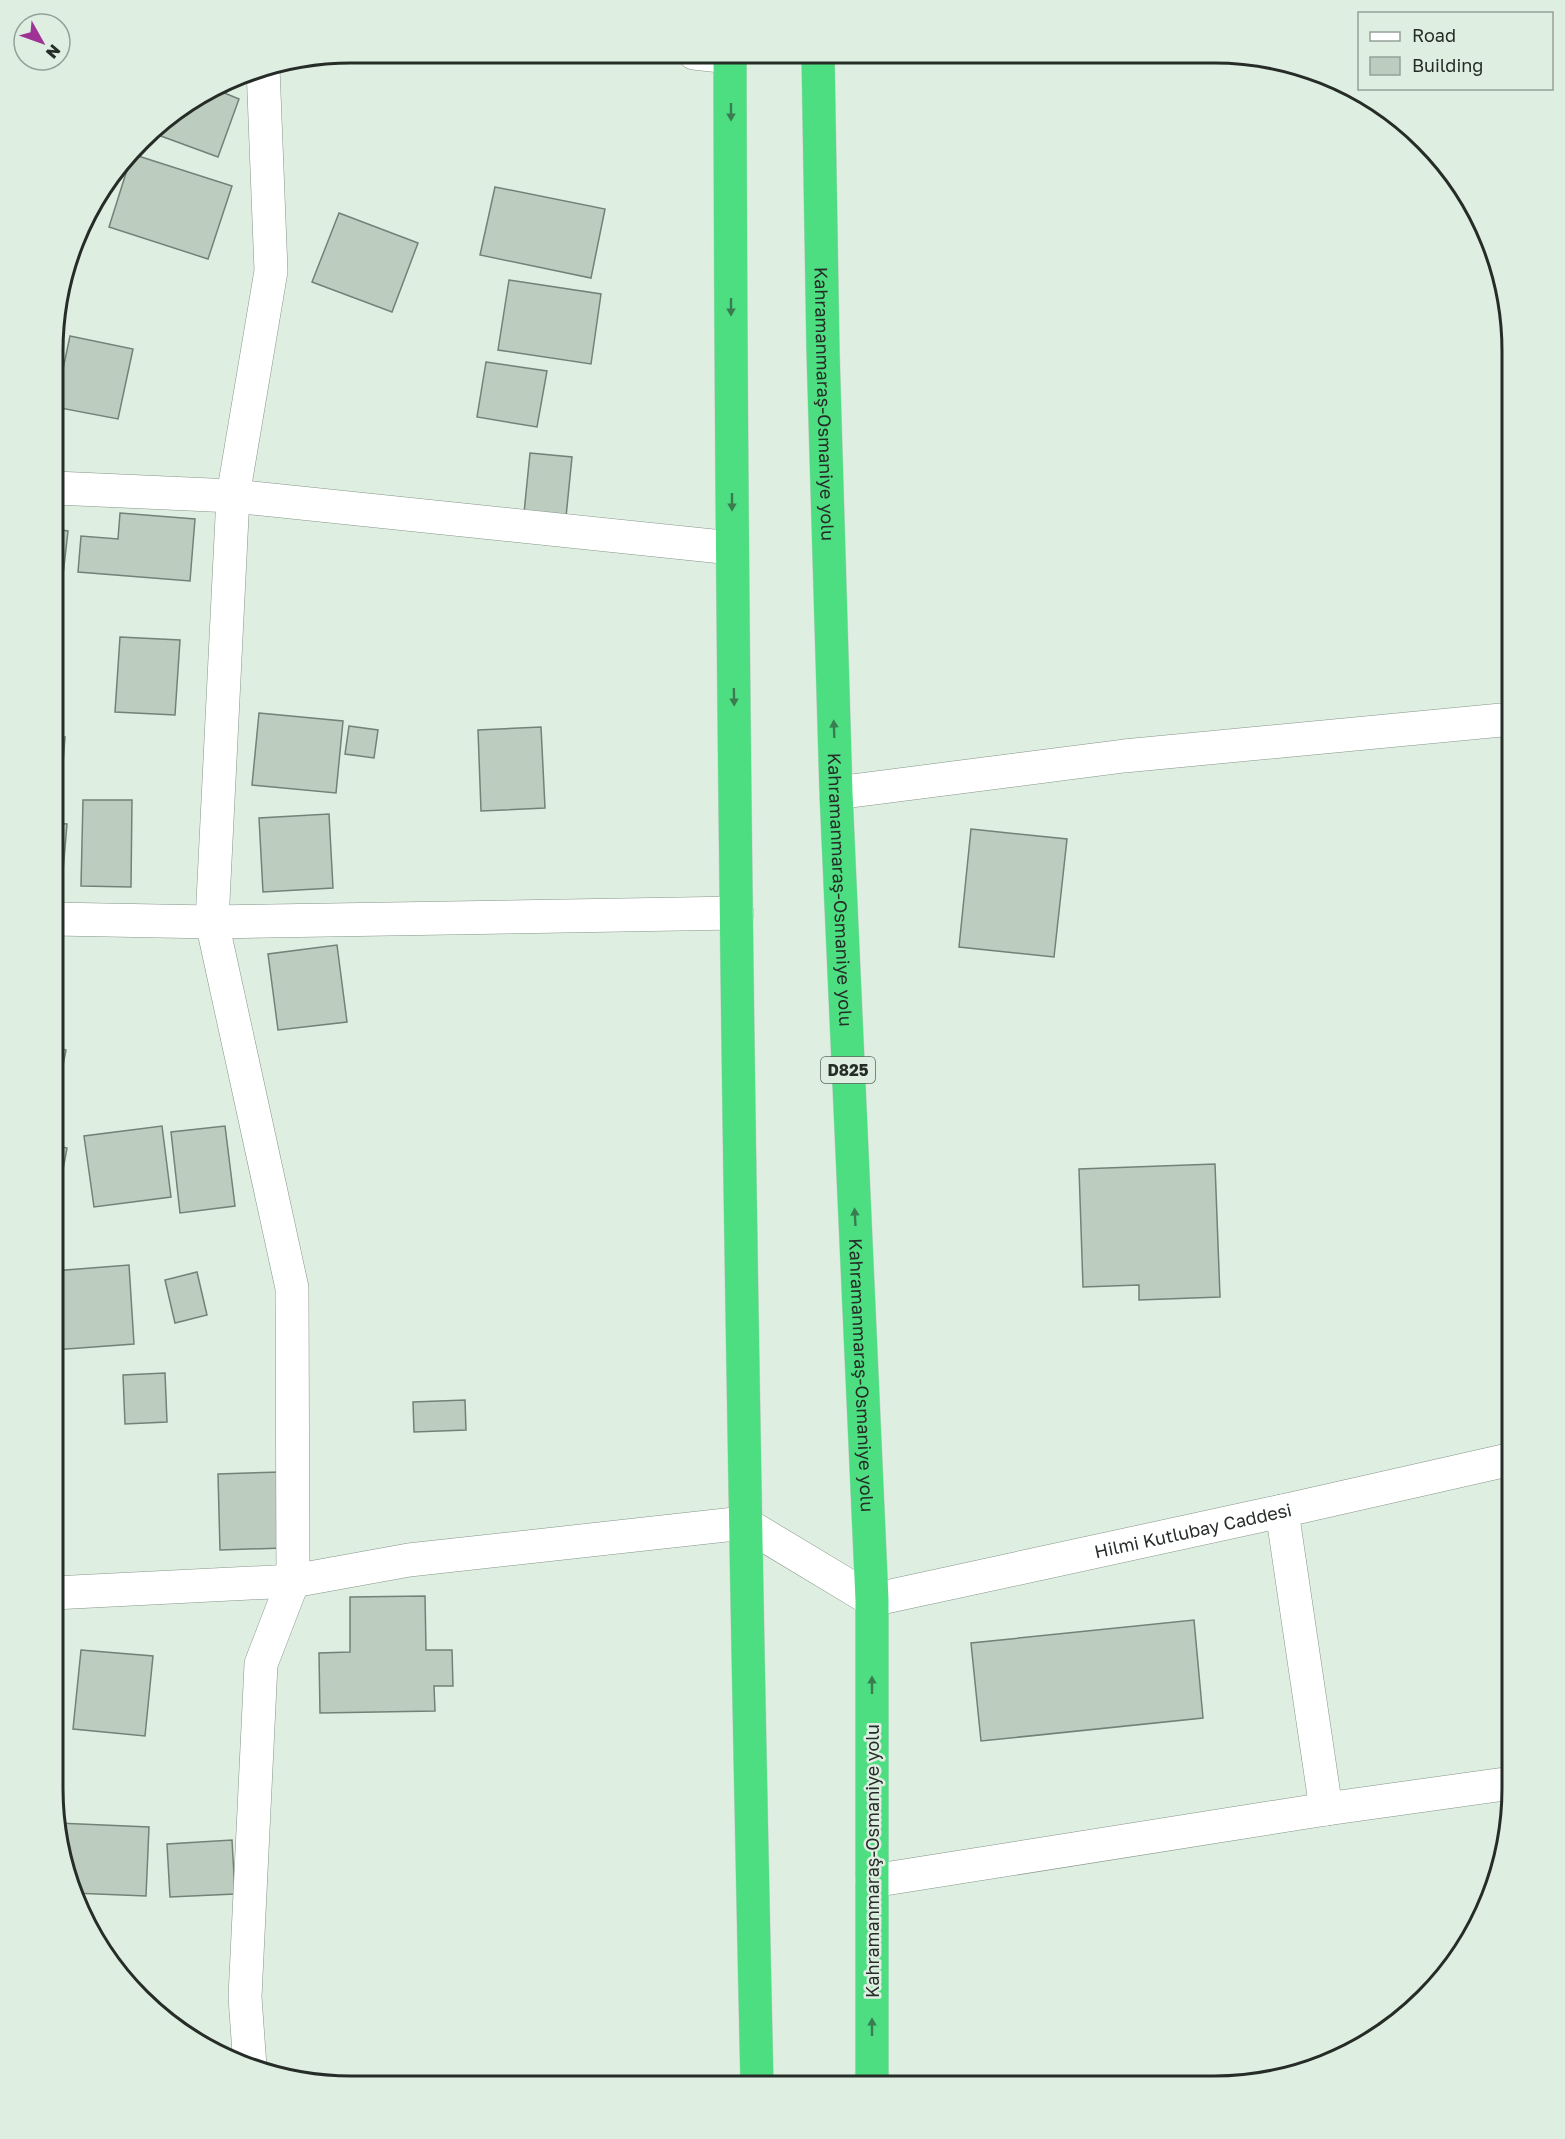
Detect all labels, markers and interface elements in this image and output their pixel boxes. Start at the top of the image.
north arrow [12,12,72,72]
legend [1358,12,1553,90]
text: Road [1412,24,1456,46]
text: N [42,41,65,63]
text: Building [1412,54,1483,76]
one-way arrow [726,103,735,122]
street label: Kahramanmaraş-Osmaniye yolu [811,267,840,541]
one-way arrow [726,298,736,317]
one-way arrow [727,493,737,512]
one-way arrow [729,688,739,707]
one-way arrow [829,719,839,738]
street label: Kahramanmaraş-Osmaniye yolu [824,752,857,1027]
road number: D825 [821,1057,875,1083]
one-way arrow [851,1208,860,1227]
street label: Kahramanmaraş-Osmaniye yolu [845,1238,879,1513]
street label: Hilmi Kutlubay Caddesi [1092,1498,1294,1562]
one-way arrow [867,1676,877,1695]
street label: Kahramanmaraş-Osmaniye yolu [861,1724,883,1998]
one-way arrow [867,2018,877,2037]

